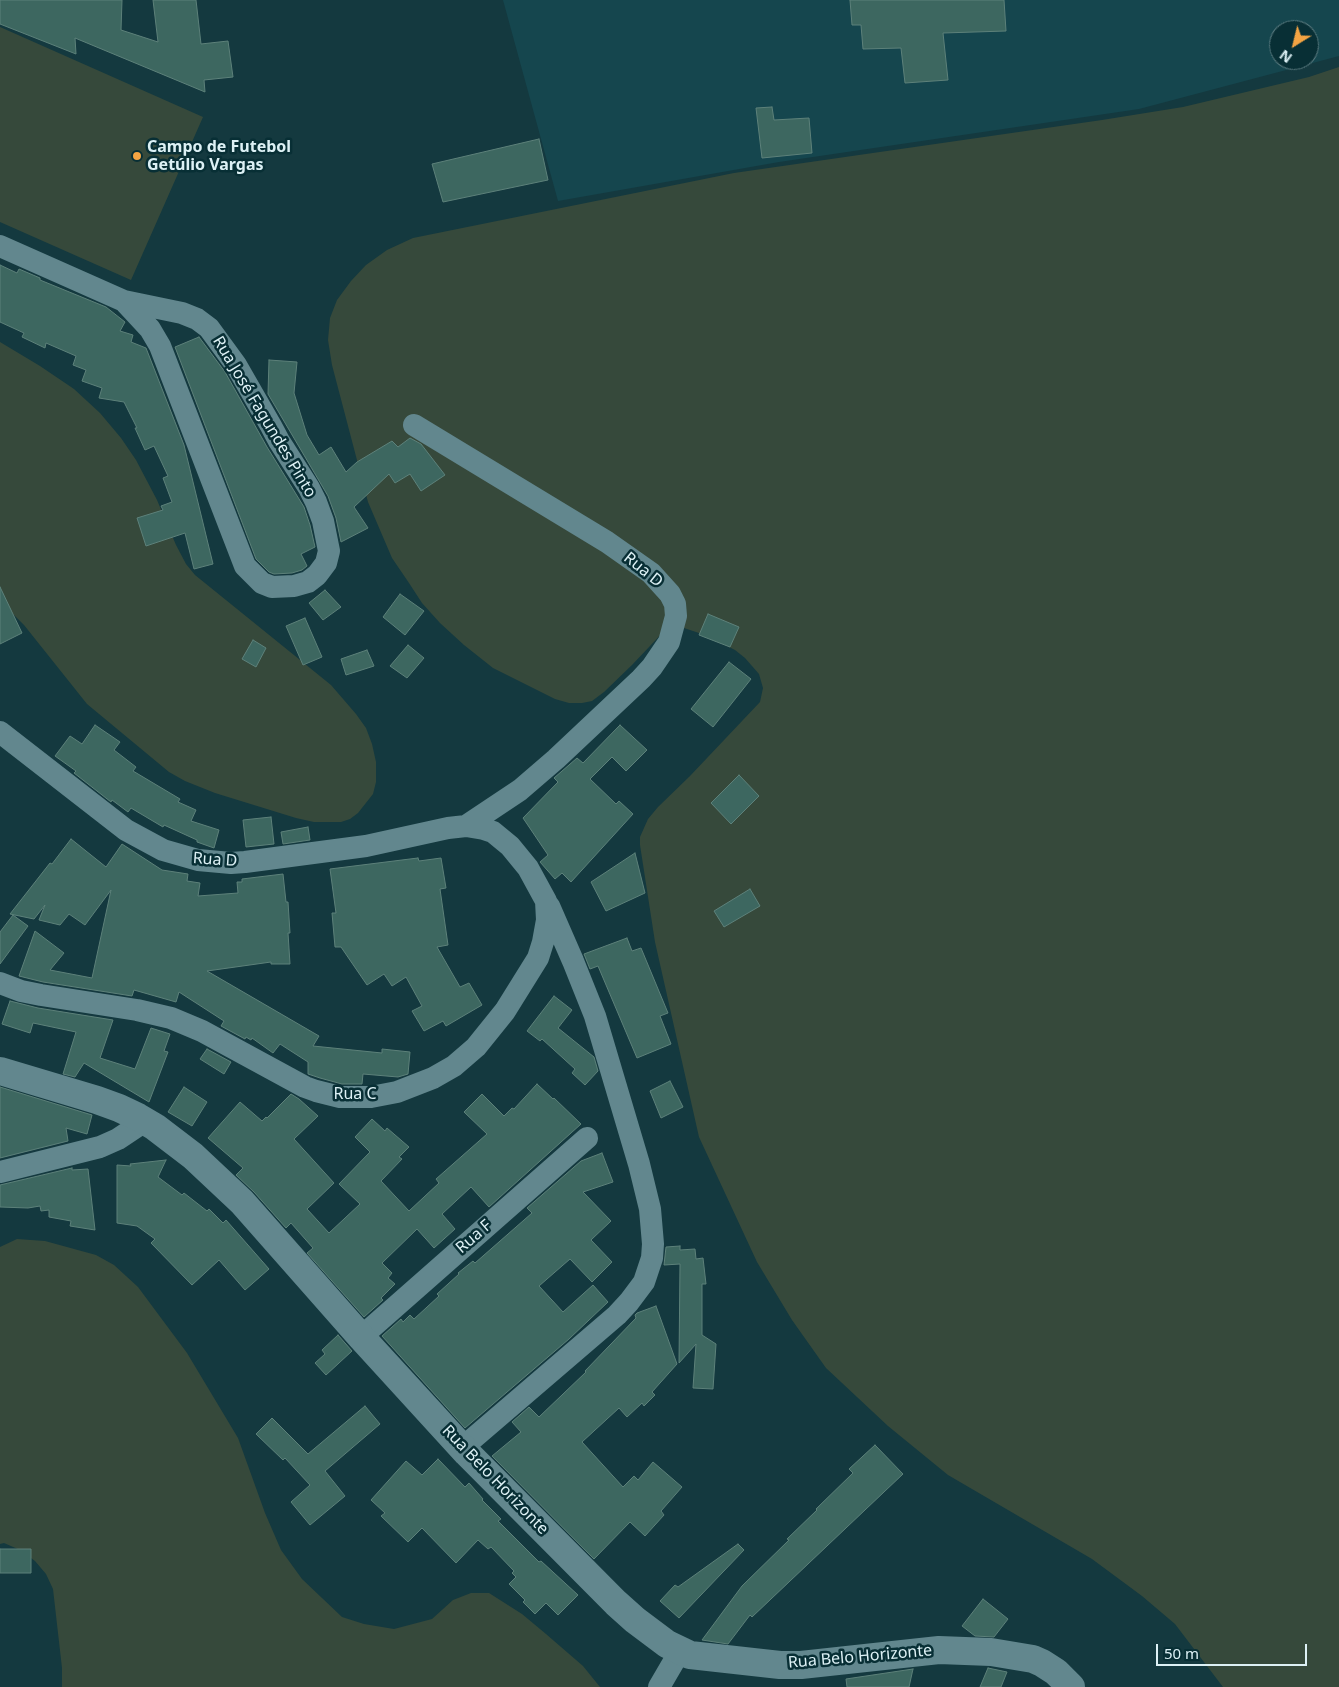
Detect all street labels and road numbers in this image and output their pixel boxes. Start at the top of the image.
street label: Rua José Fagundes Pinto [208,333,320,501]
street label: Rua D [620,548,666,592]
street label: Rua D [192,849,238,871]
street label: Rua C [333,1084,377,1104]
street label: Rua F [452,1216,496,1258]
street label: Rua Belo Horizonte [438,1421,552,1539]
street label: Rua Belo Horizonte [787,1641,933,1673]

